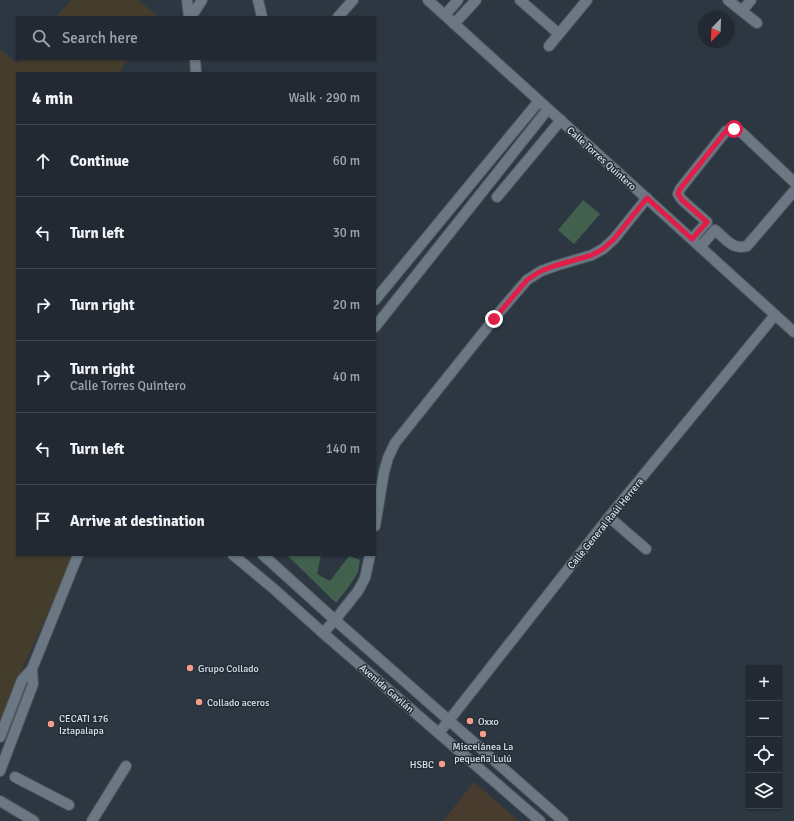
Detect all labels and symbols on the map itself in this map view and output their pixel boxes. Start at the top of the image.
north arrow [698,12,734,48]
route start [725,120,743,138]
street label: Calle Torres Quintero [564,124,638,193]
route end [485,310,503,328]
street label: Calle General Raúl Herrera [565,476,646,572]
street label: Avenida Gavilán [357,662,416,716]
marker: Grupo Collado [185,663,195,673]
place label: Grupo Collado [198,663,259,675]
marker: Collado aceros [194,697,204,707]
place label: Collado aceros [207,697,270,709]
place label: CECATI 176 Iztapalapa [59,713,108,737]
marker: Oxxo [465,716,475,726]
place label: Oxxo [478,716,499,728]
marker: CECATI 176 Iztapalapa [46,719,56,729]
marker: Miscelánea La pequeña Lulú [478,729,488,739]
place label: Miscelánea La pequeña Lulú [453,741,513,765]
place label: HSBC [410,759,434,771]
marker: HSBC [437,759,447,769]

